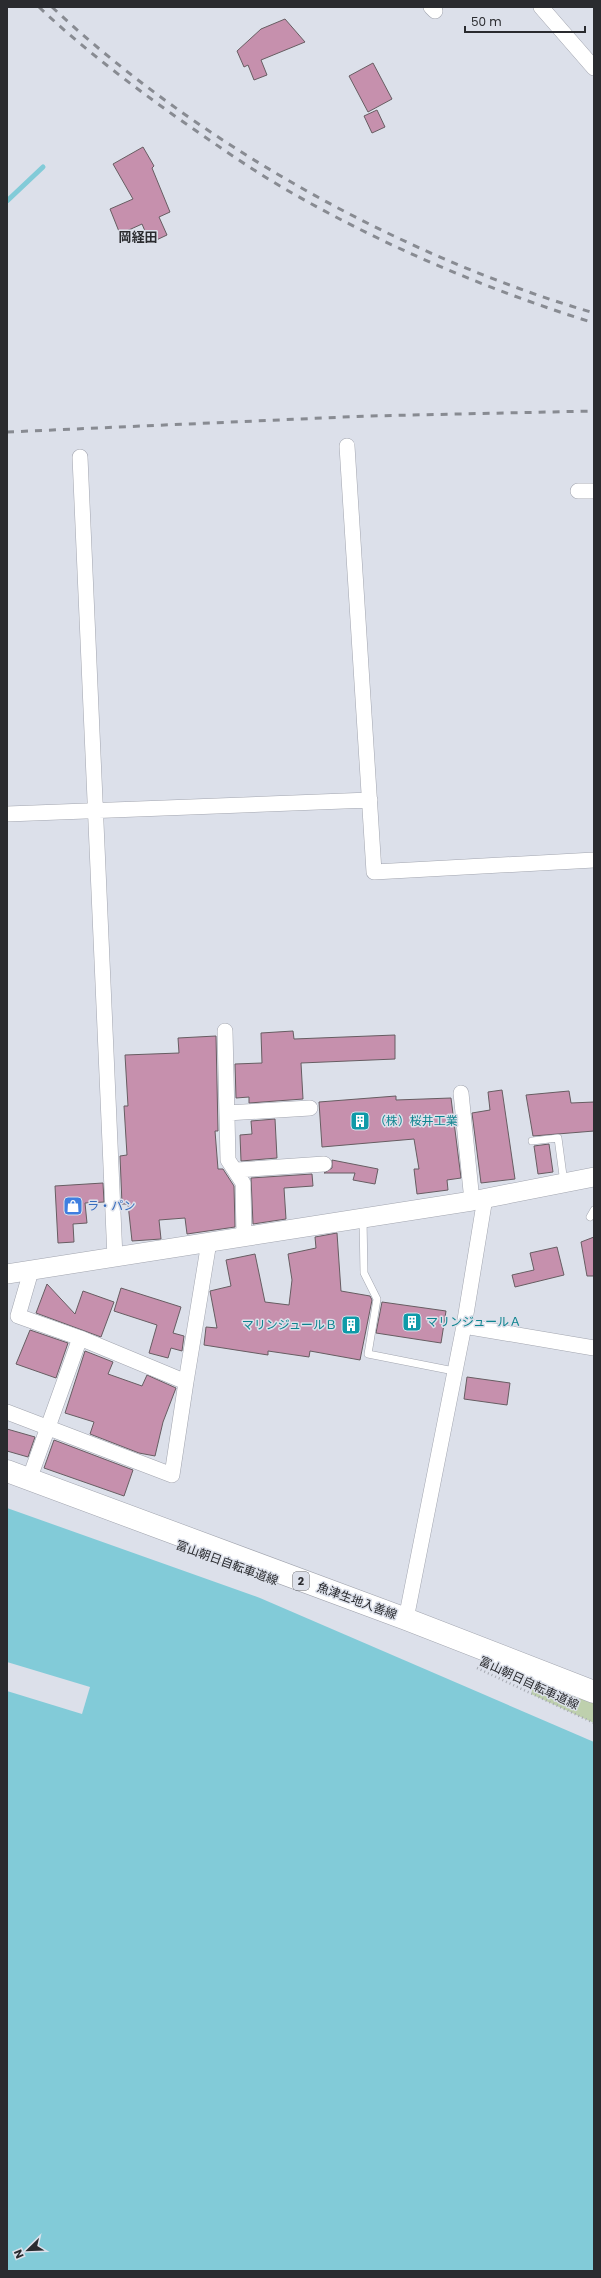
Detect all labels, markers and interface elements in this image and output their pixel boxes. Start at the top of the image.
scale bar [465,8,585,34]
text: 50 m [471,13,502,30]
district label: 岡経田 [118,228,158,247]
building icon: （株）桜井工業 [349,1110,371,1132]
place label: （株）桜井工業 [374,1112,458,1129]
shop icon: ラ・パン [62,1195,84,1217]
place label: ラ・パン [87,1197,136,1214]
building icon: マリンジュールＡ [401,1311,423,1333]
place label: マリンジュールＡ [426,1313,521,1330]
building icon: マリンジュールＢ [340,1314,362,1336]
place label: マリンジュールＢ [242,1316,337,1333]
street label: 富山朝日自転車道線 [174,1536,281,1589]
road number: 2 [293,1572,309,1590]
street label: 魚津生地入善線 [315,1578,400,1623]
street label: 富山朝日自転車道線 [477,1652,582,1713]
north arrow [8,2230,48,2270]
text: N [10,2247,28,2261]

